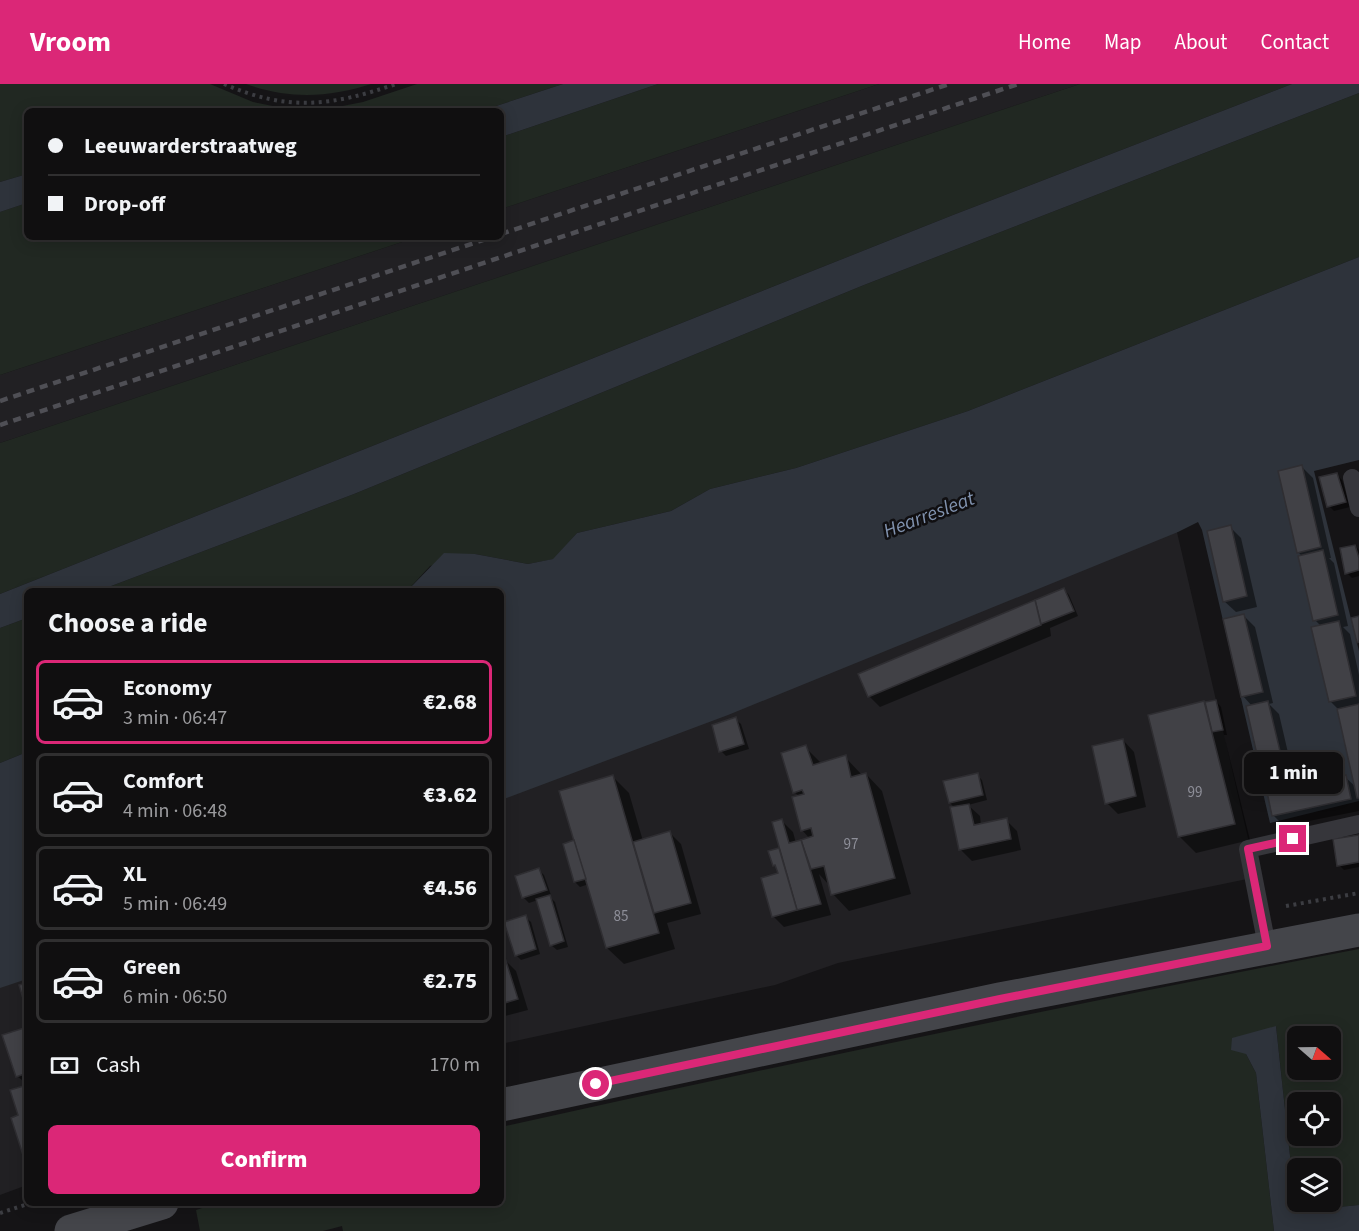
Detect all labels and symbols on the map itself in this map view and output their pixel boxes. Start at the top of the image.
water label: Hearresleat [879,485,979,545]
callout: 1 min [1244,752,1342,794]
house number: 99 [1188,782,1202,803]
route end [1279,825,1306,852]
house number: 97 [844,834,858,855]
house number: 85 [614,906,628,927]
north arrow [1287,1026,1341,1080]
route start [582,1070,609,1097]

